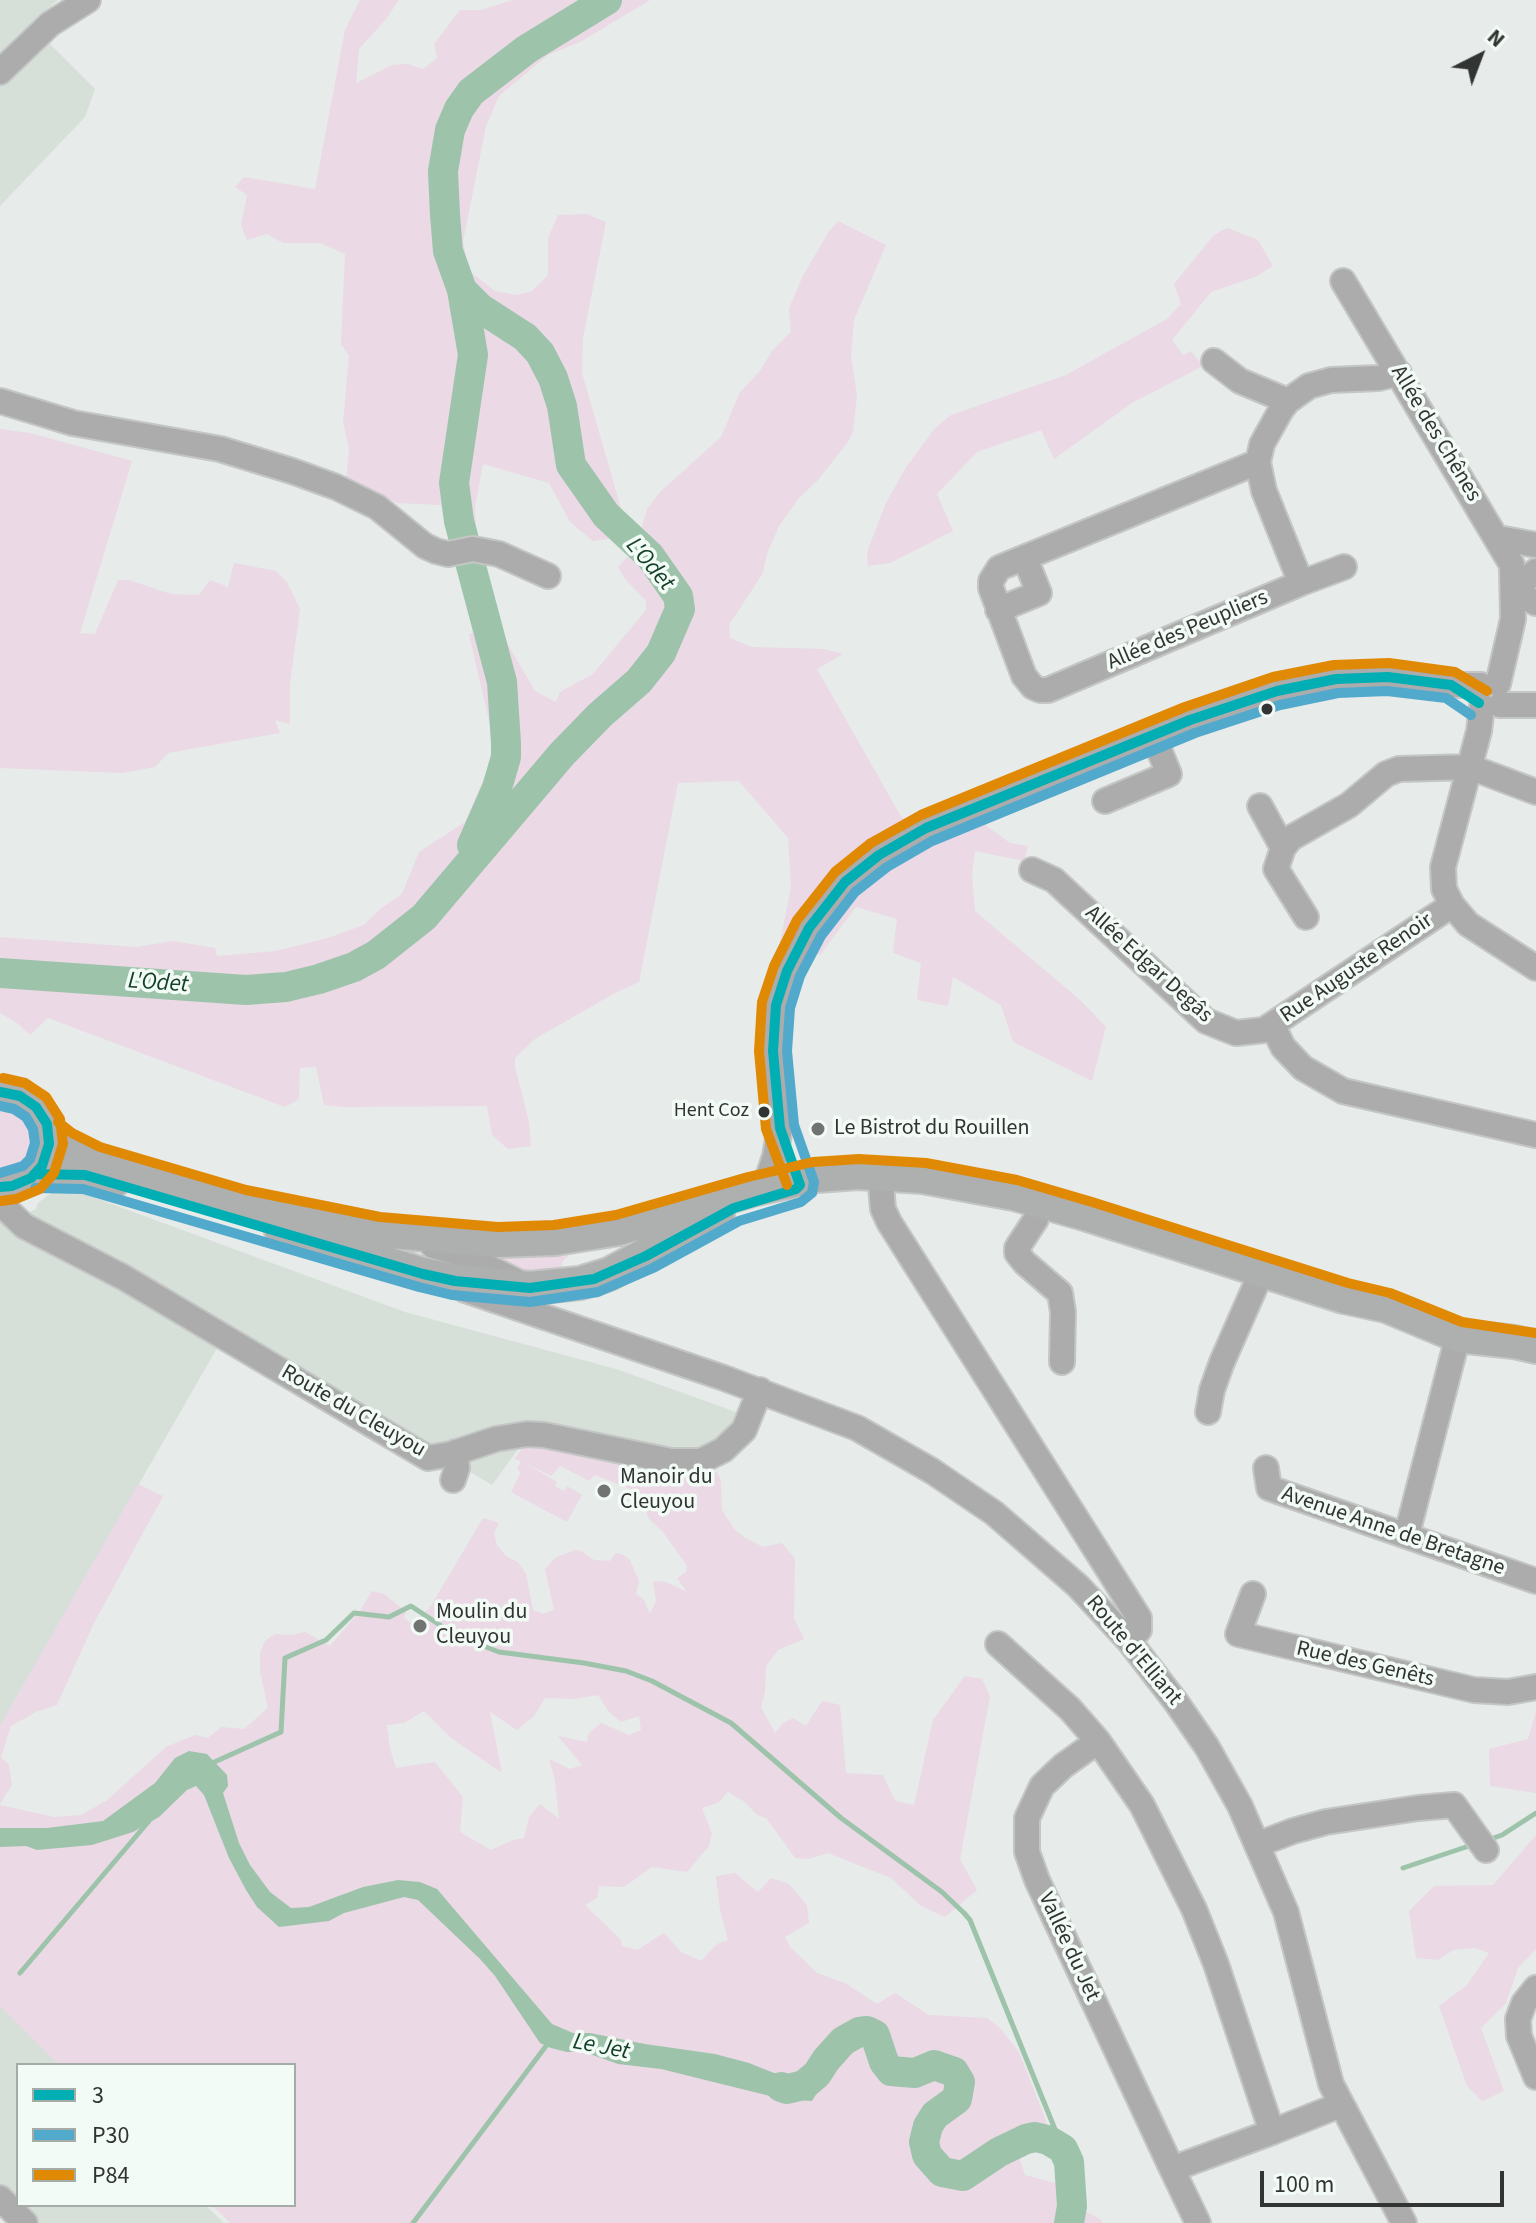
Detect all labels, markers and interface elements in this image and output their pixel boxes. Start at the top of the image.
north arrow [1440,16,1520,96]
text: N [1480,21,1512,55]
street label: Allée des Chênes [1384,361,1486,507]
water label: L'Odet [619,533,679,597]
street label: Allée des Peupliers [1104,585,1272,677]
unlabelled marker [1259,701,1275,717]
street label: Allée Edgar Degâs [1079,901,1217,1029]
street label: Rue Auguste Renoir [1276,908,1438,1030]
water label: L'Odet [127,968,189,1000]
place label: Hent Coz [674,1100,749,1124]
marker: Hent Coz [756,1104,772,1120]
place label: Le Bistrot du Rouillen [834,1116,1029,1142]
marker: Le Bistrot du Rouillen [809,1120,827,1138]
street label: Route du Cleuyou [276,1360,430,1464]
place label: Manoir du Cleuyou [620,1465,713,1516]
street label: Avenue Anne de Bretagne [1278,1481,1508,1583]
marker: Manoir du Cleuyou [595,1482,613,1500]
street label: Route d'Elliant [1079,1591,1187,1711]
place label: Moulin du Cleuyou [436,1600,528,1652]
marker: Moulin du Cleuyou [411,1617,429,1635]
street label: Rue des Genêts [1294,1636,1436,1694]
street label: Vallée du Jet [1031,1889,1105,2005]
water label: Le Jet [570,2028,632,2068]
legend [16,2063,296,2207]
text: 3 [92,2078,104,2113]
text: P30 [92,2118,129,2153]
scale bar [1264,2155,1508,2205]
text: P84 [92,2158,129,2193]
text: 100 m [1274,2167,1334,2202]

